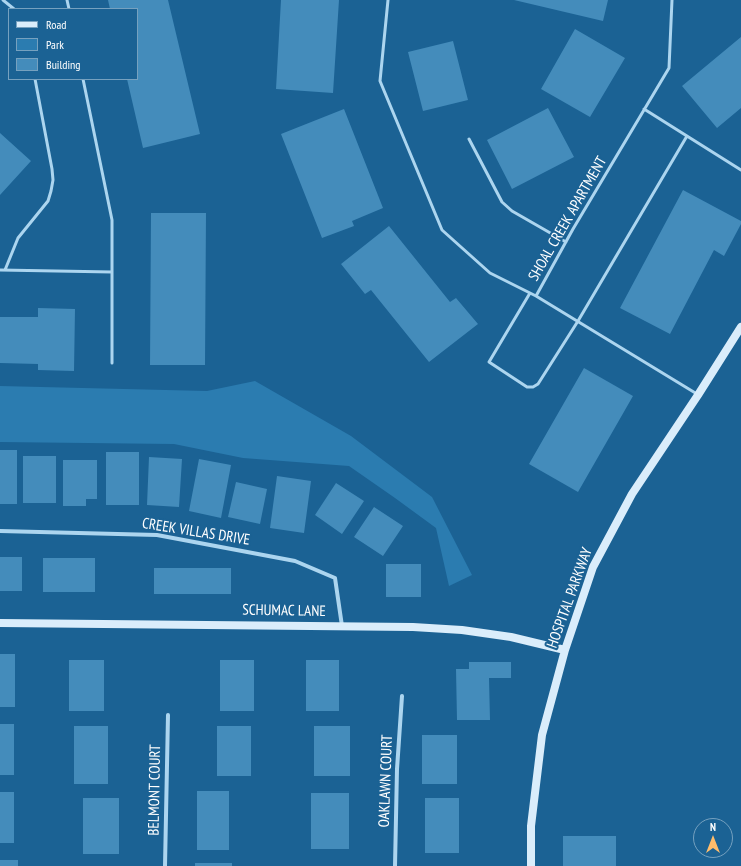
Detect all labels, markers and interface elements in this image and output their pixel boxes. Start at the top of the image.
legend [8,8,138,80]
text: Road [46,17,66,32]
text: Park [46,37,64,52]
text: Building [46,57,81,72]
street label: SHOAL CREEK APARTMENT [525,154,611,284]
street label: CREEK VILLAS DRIVE [141,515,251,549]
street label: HOSPITAL PARKWAY [543,545,597,651]
street label: SCHUMAC LANE [242,601,326,621]
street label: OAKLAWN COURT [375,734,397,828]
street label: BELMONT COURT [145,744,165,836]
north arrow [693,818,733,858]
text: N [710,820,716,834]

